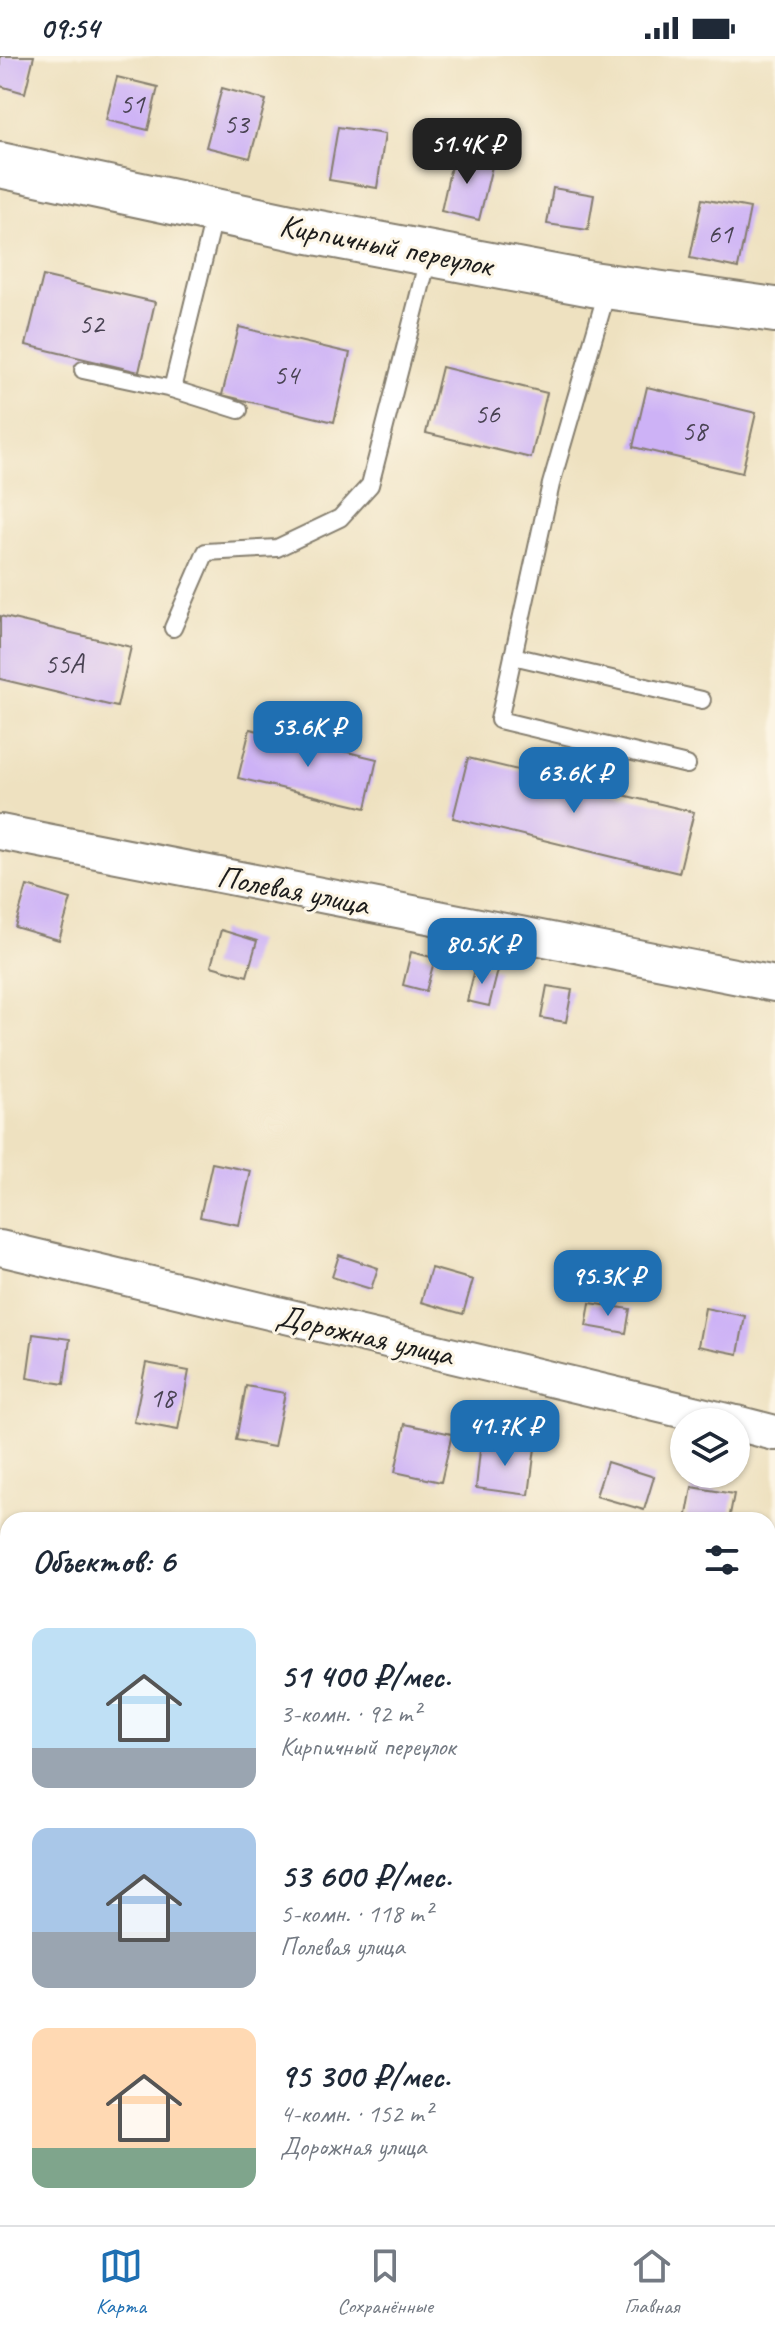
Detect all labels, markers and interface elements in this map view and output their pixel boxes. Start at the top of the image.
text: 09:54 [40,9,99,47]
house number: 51 [119,86,146,121]
house number: 53 [223,106,251,141]
pin: 51.4K ₽ [393,118,541,186]
text: 51.4K ₽ [431,127,503,160]
street label: Кирпичный переулок [276,204,499,286]
house number: 61 [707,216,734,251]
house number: 52 [78,306,106,341]
house number: 54 [273,357,301,392]
house number: 56 [474,396,501,431]
house number: 58 [681,413,709,448]
house number: 55А [44,646,86,681]
pin: 53.6K ₽ [234,701,382,769]
text: 53.6K ₽ [271,710,345,743]
pin: 63.6K ₽ [500,747,648,815]
text: 63.6K ₽ [537,756,611,789]
street label: Полевая улица [214,855,374,925]
pin: 80.5K ₽ [408,918,556,986]
text: 80.5K ₽ [446,927,518,960]
pin: 95.3K ₽ [534,1250,682,1318]
text: 95.3K ₽ [572,1259,644,1292]
street label: Дорожная улица [273,1295,459,1376]
house number: 18 [149,1380,177,1415]
pin: 41.7K ₽ [431,1400,579,1468]
map controls [670,1408,750,1488]
button: layers [670,1408,750,1488]
text: 41.7K ₽ [468,1409,542,1442]
icon: filters [700,1538,744,1582]
text: Объектов: 6 [32,1539,175,1582]
text: 51 400 ₽/мес. [280,1654,451,1697]
icon: home [96,1660,192,1756]
text: 3-комн. · 92 m² [280,1697,420,1730]
text: Кирпичный переулок [280,1730,455,1763]
text: 53 600 ₽/мес. [280,1854,451,1897]
icon: home [96,1860,192,1956]
text: 5-комн. · 118 m² [280,1897,432,1930]
text: Полевая улица [280,1930,405,1963]
text: 95 300 ₽/мес. [280,2054,450,2097]
icon: home [96,2060,192,2156]
text: 4-комн. · 152 m² [280,2097,432,2130]
text: Дорожная улица [280,2130,426,2163]
tab: Карта [96,2244,146,2320]
tab: Сохранённые [337,2244,433,2320]
tab: Главная [624,2244,679,2320]

